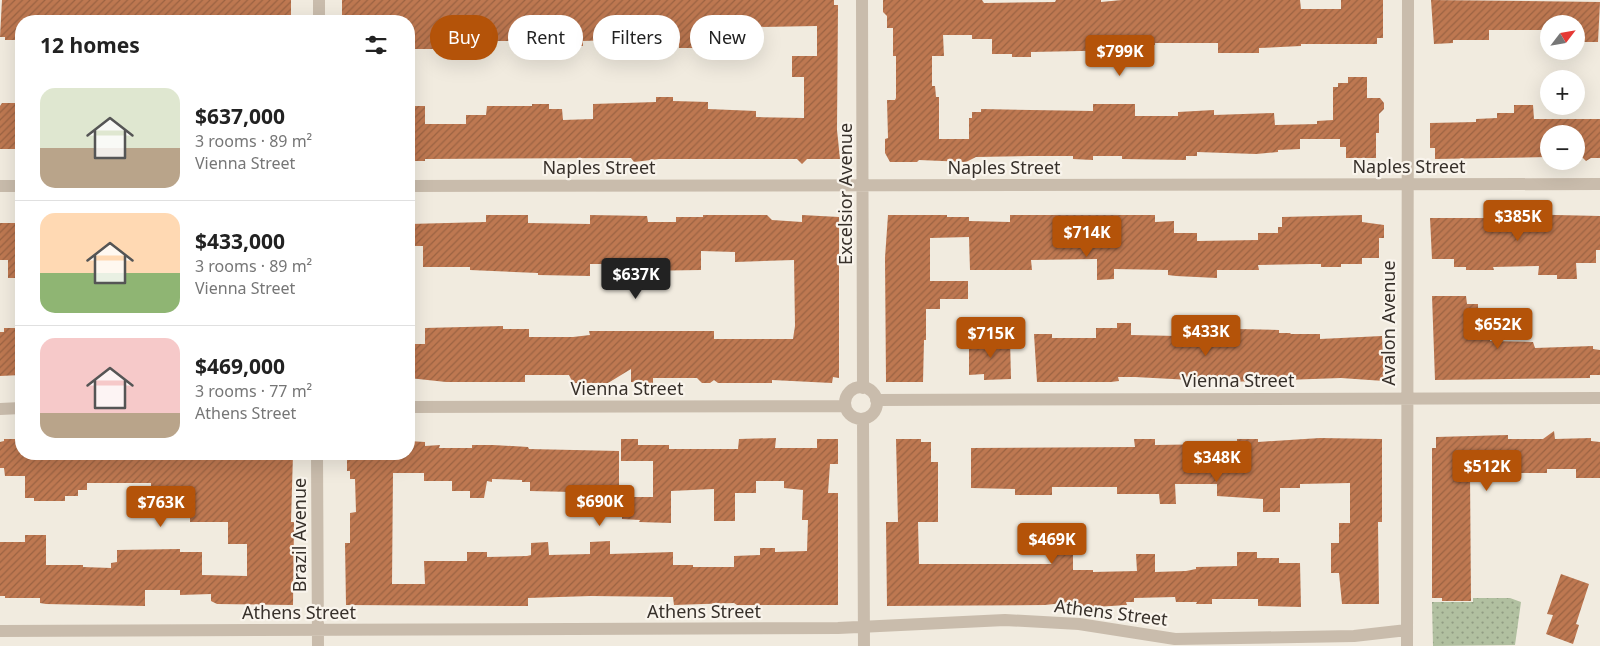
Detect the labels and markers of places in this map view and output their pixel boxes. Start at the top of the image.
pin: $799K [1085,34,1155,77]
pin: $385K [1483,200,1553,242]
pin: $714K [1052,216,1122,258]
pin: $637K [601,258,671,300]
pin: $652K [1463,308,1533,350]
pin: $433K [1171,314,1241,357]
pin: $715K [956,316,1026,359]
pin: $348K [1182,440,1252,483]
pin: $512K [1452,450,1522,492]
pin: $690K [565,484,635,527]
pin: $763K [126,486,196,528]
pin: $469K [1017,522,1087,565]

